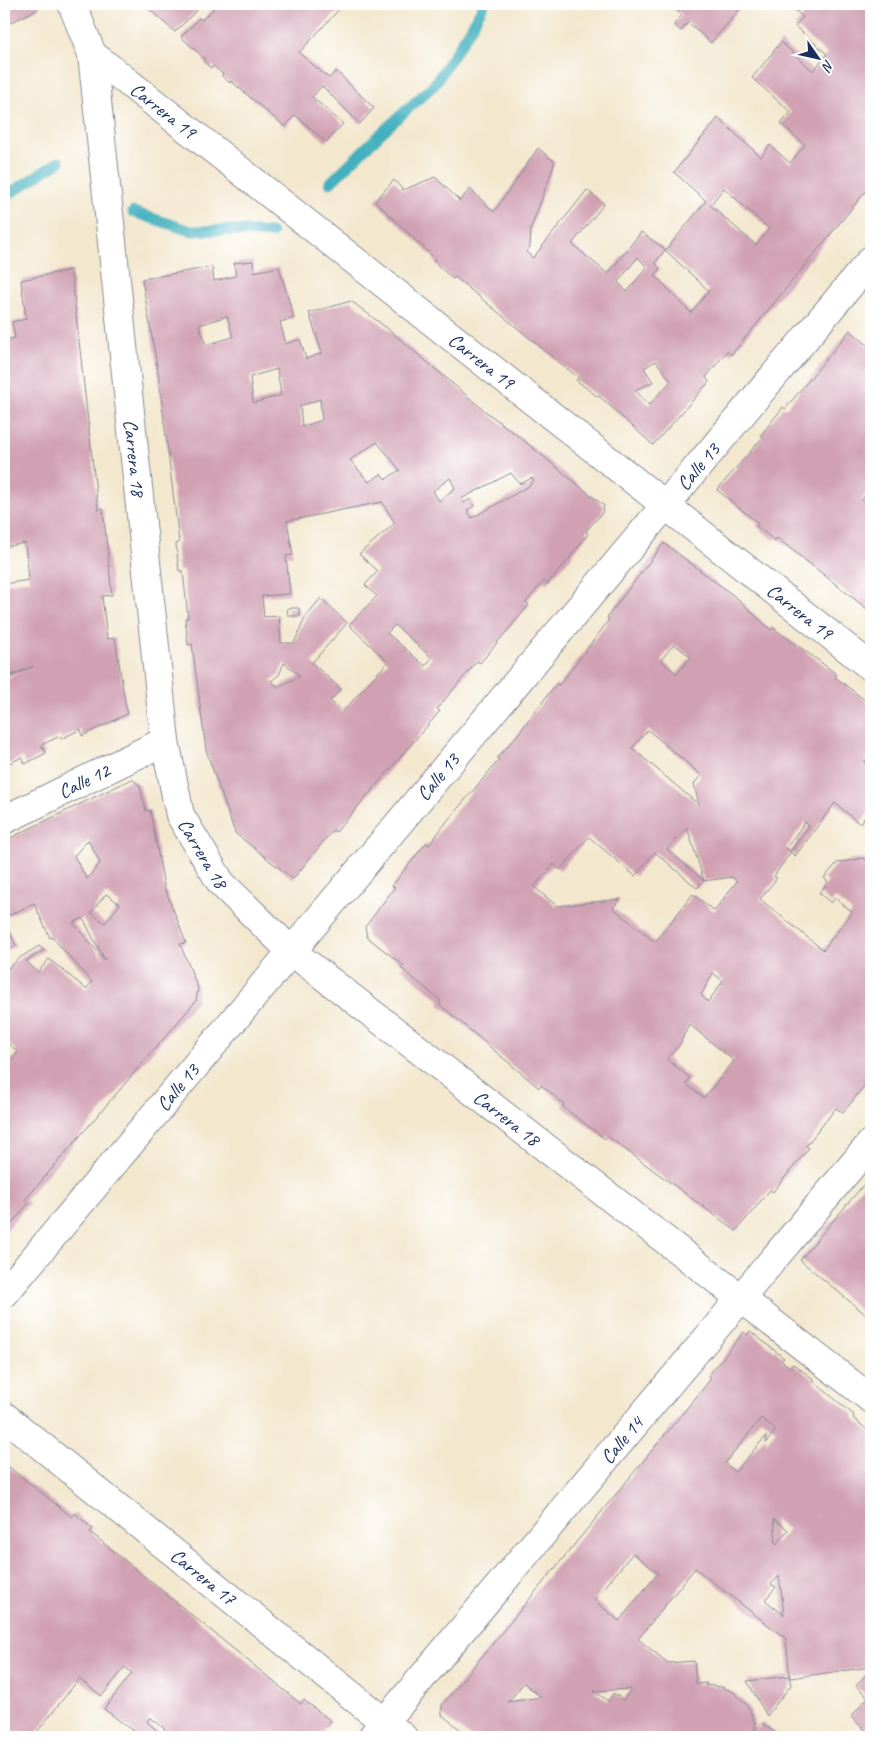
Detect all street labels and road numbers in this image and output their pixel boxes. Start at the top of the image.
street label: Carrera 19 [125,77,203,145]
street label: Carrera 19 [444,327,521,396]
street label: Carrera 18 [118,418,152,500]
street label: Calle 13 [671,436,726,495]
street label: Carrera 19 [762,577,840,646]
street label: Calle 13 [411,746,466,806]
street label: Calle 12 [54,757,116,804]
street label: Carrera 18 [172,814,235,895]
street label: Calle 13 [150,1057,206,1116]
street label: Carrera 18 [469,1084,547,1153]
street label: Calle 14 [595,1410,650,1469]
street label: Carrera 17 [165,1542,242,1611]

